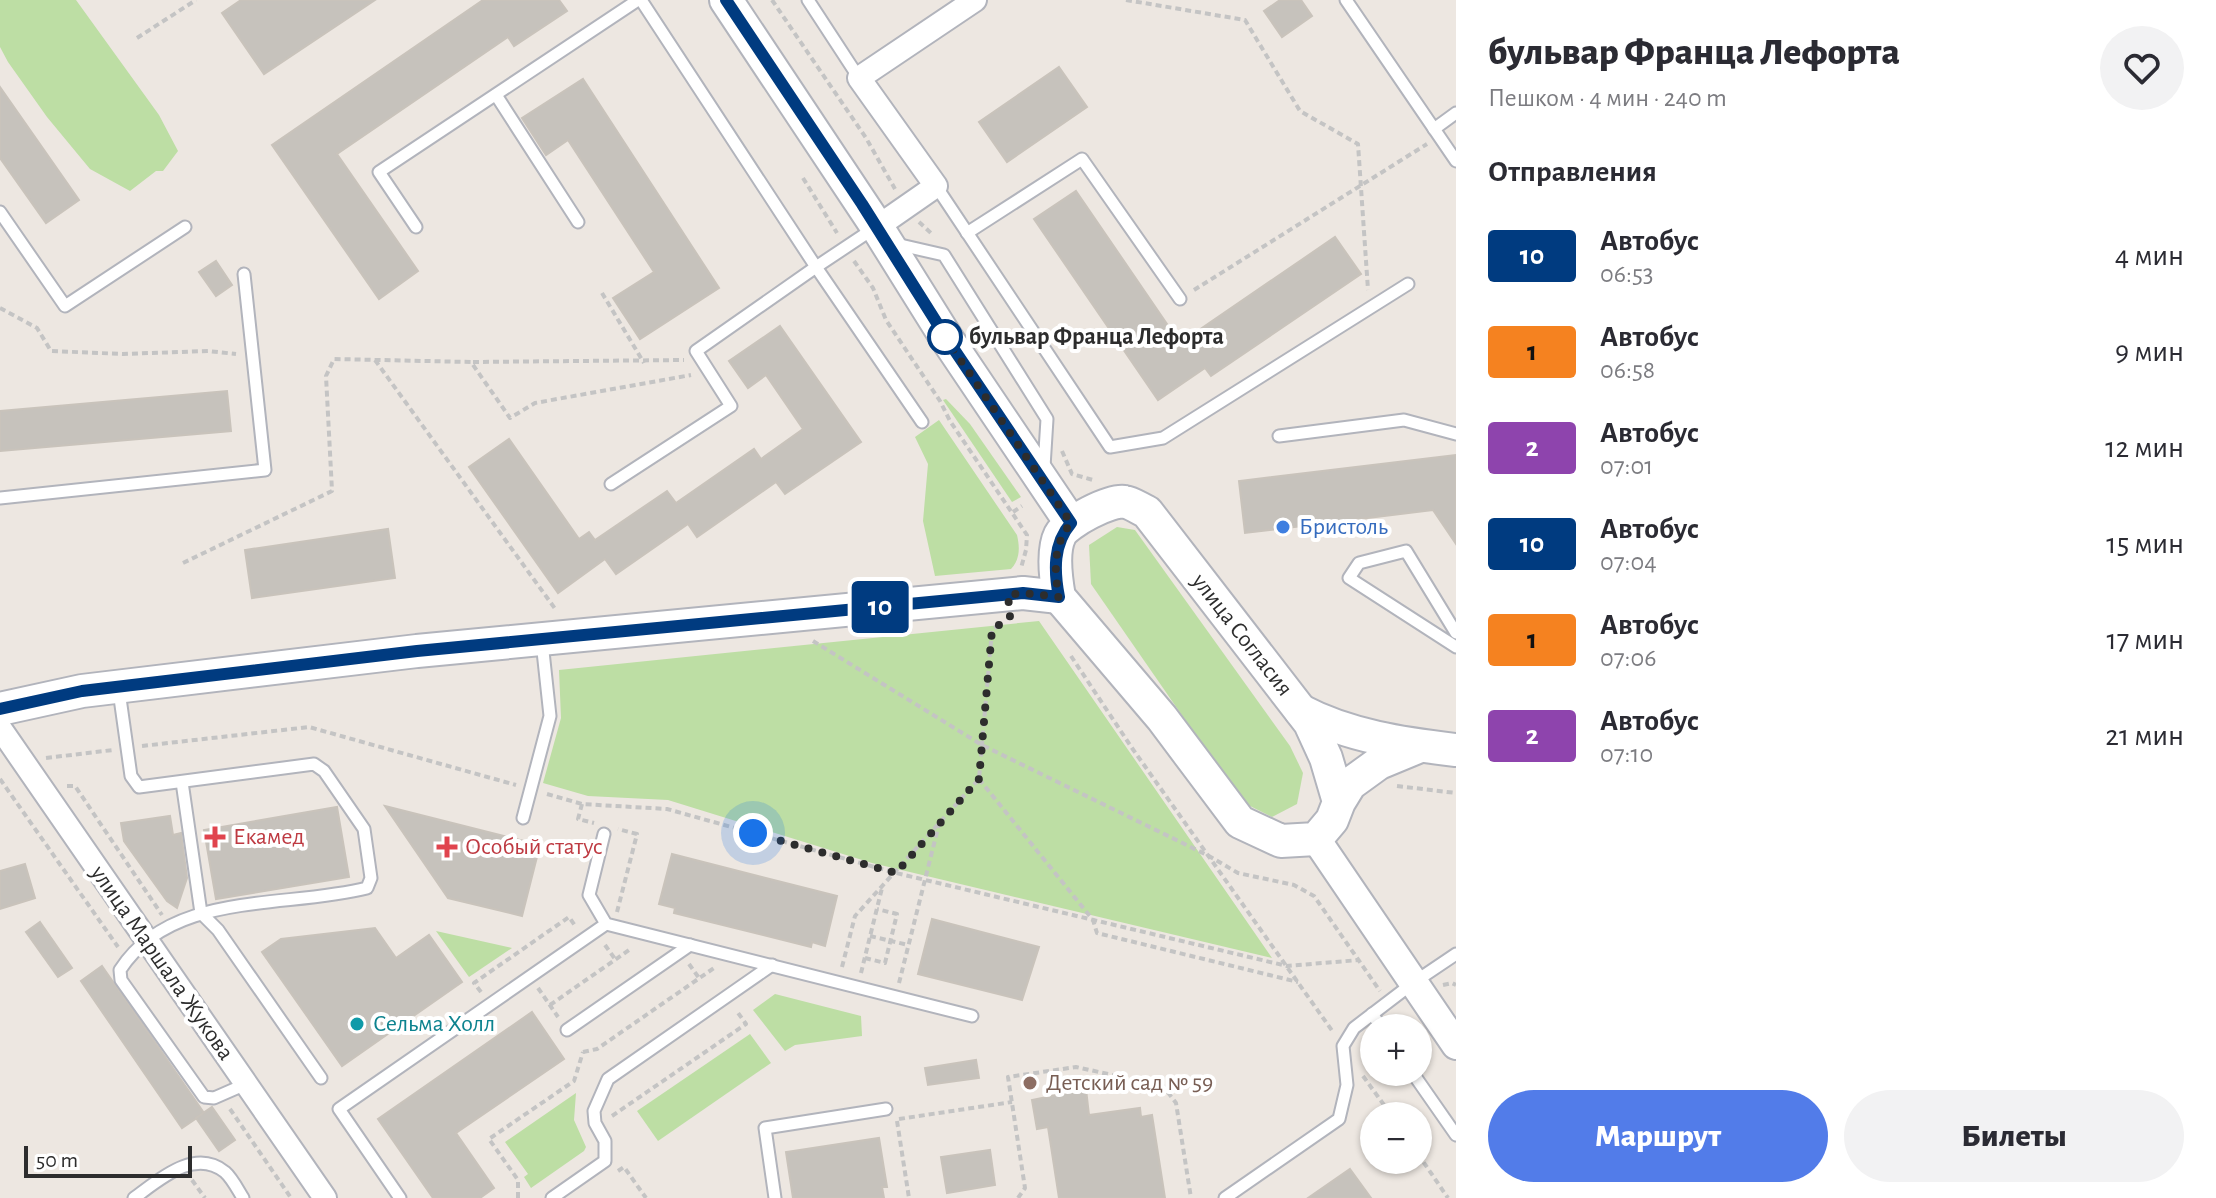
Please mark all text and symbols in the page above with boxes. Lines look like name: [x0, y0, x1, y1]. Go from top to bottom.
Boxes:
button: heart: [2100, 26, 2184, 110]
text: бульвар Франца Лефорта: [1488, 34, 1900, 72]
text: Пешком · 4 мин · 240 m: [1488, 85, 1727, 111]
text: Отправления: [1488, 157, 1657, 187]
text: Автобус: [1600, 226, 1699, 256]
text: 4 мин: [2115, 241, 2184, 271]
text: 10: [1520, 242, 1544, 270]
text: 06:53: [1600, 261, 1653, 287]
marker: бульвар Франца Лефорта: [928, 320, 962, 354]
text: Автобус: [1600, 322, 1699, 352]
place label: бульвар Франца Лефорта: [969, 325, 1224, 349]
text: 9 мин: [2115, 337, 2184, 367]
text: 1: [1527, 338, 1537, 366]
text: 06:58: [1600, 357, 1655, 383]
text: Автобус: [1600, 418, 1699, 448]
text: 12 мин: [2105, 433, 2184, 463]
text: 2: [1525, 434, 1539, 462]
text: 07:01: [1600, 453, 1653, 479]
text: Автобус: [1600, 514, 1699, 544]
place label: Бристоль: [1299, 515, 1388, 539]
marker: Бристоль: [1274, 518, 1292, 536]
text: 15 мин: [2106, 529, 2184, 559]
text: 10: [1520, 530, 1544, 558]
text: 07:04: [1600, 549, 1657, 575]
street label: улица Согласия: [1186, 569, 1297, 701]
line badge: 10: [844, 581, 916, 633]
text: 10: [868, 593, 892, 621]
text: Автобус: [1600, 610, 1699, 640]
text: 17 мин: [2106, 625, 2184, 655]
text: 1: [1527, 626, 1537, 654]
text: 07:06: [1600, 645, 1656, 671]
text: Автобус: [1600, 706, 1699, 736]
text: 21 мин: [2105, 721, 2184, 751]
text: 2: [1525, 722, 1539, 750]
text: 07:10: [1600, 741, 1653, 767]
your location: [733, 813, 773, 853]
place label: Екамед: [233, 825, 305, 849]
marker: Екамед: [204, 826, 226, 848]
place label: Особый статус: [465, 835, 603, 859]
marker: Особый статус: [436, 836, 458, 858]
street label: улица Маршала Жукова: [85, 861, 238, 1065]
place label: Сельма Холл: [373, 1012, 495, 1036]
map controls: [1360, 1014, 1432, 1174]
button: +: [1360, 1014, 1432, 1086]
marker: Сельма Холл: [348, 1015, 366, 1033]
place label: Детский сад № 59: [1046, 1071, 1213, 1095]
marker: Детский сад № 59: [1021, 1074, 1039, 1092]
button: Маршрут: [1488, 1090, 1828, 1182]
button: Билеты: [1844, 1090, 2184, 1182]
button: −: [1360, 1102, 1432, 1174]
scale bar: [24, 1142, 192, 1178]
text: 50 m: [36, 1149, 78, 1171]

